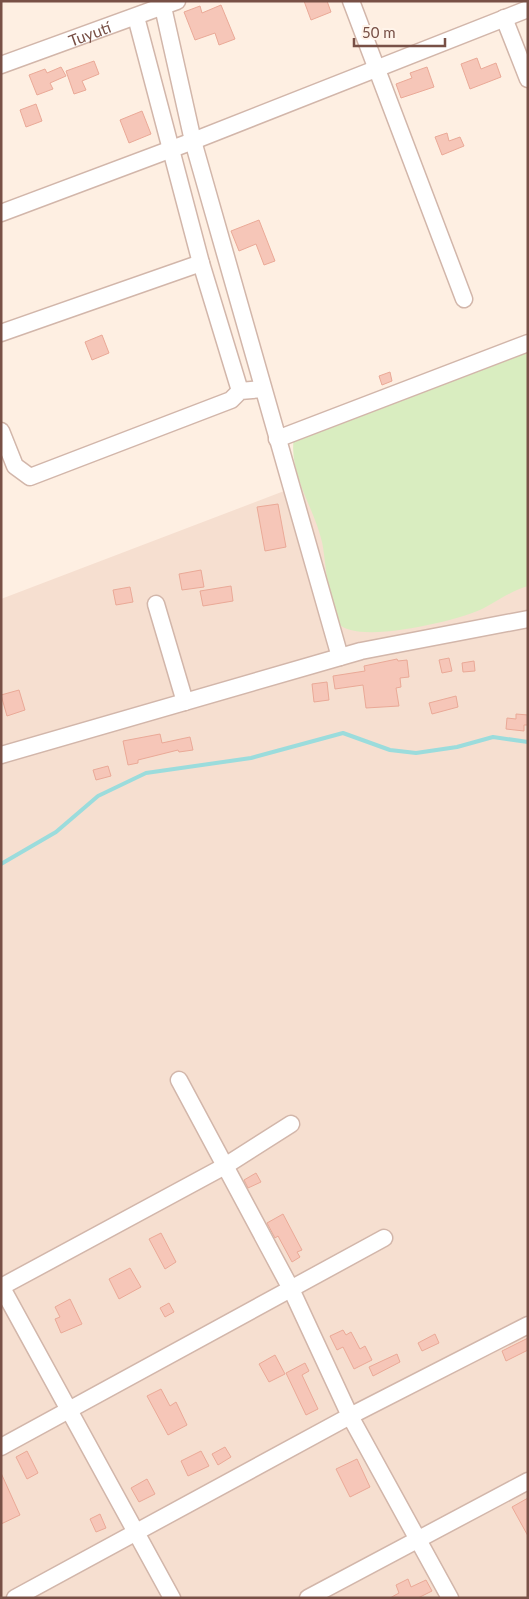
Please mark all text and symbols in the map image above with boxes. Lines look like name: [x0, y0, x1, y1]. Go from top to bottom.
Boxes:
scale bar: [354, 15, 445, 47]
street label: Tuyutí: [66, 16, 114, 49]
text: 50 m: [362, 23, 396, 41]

